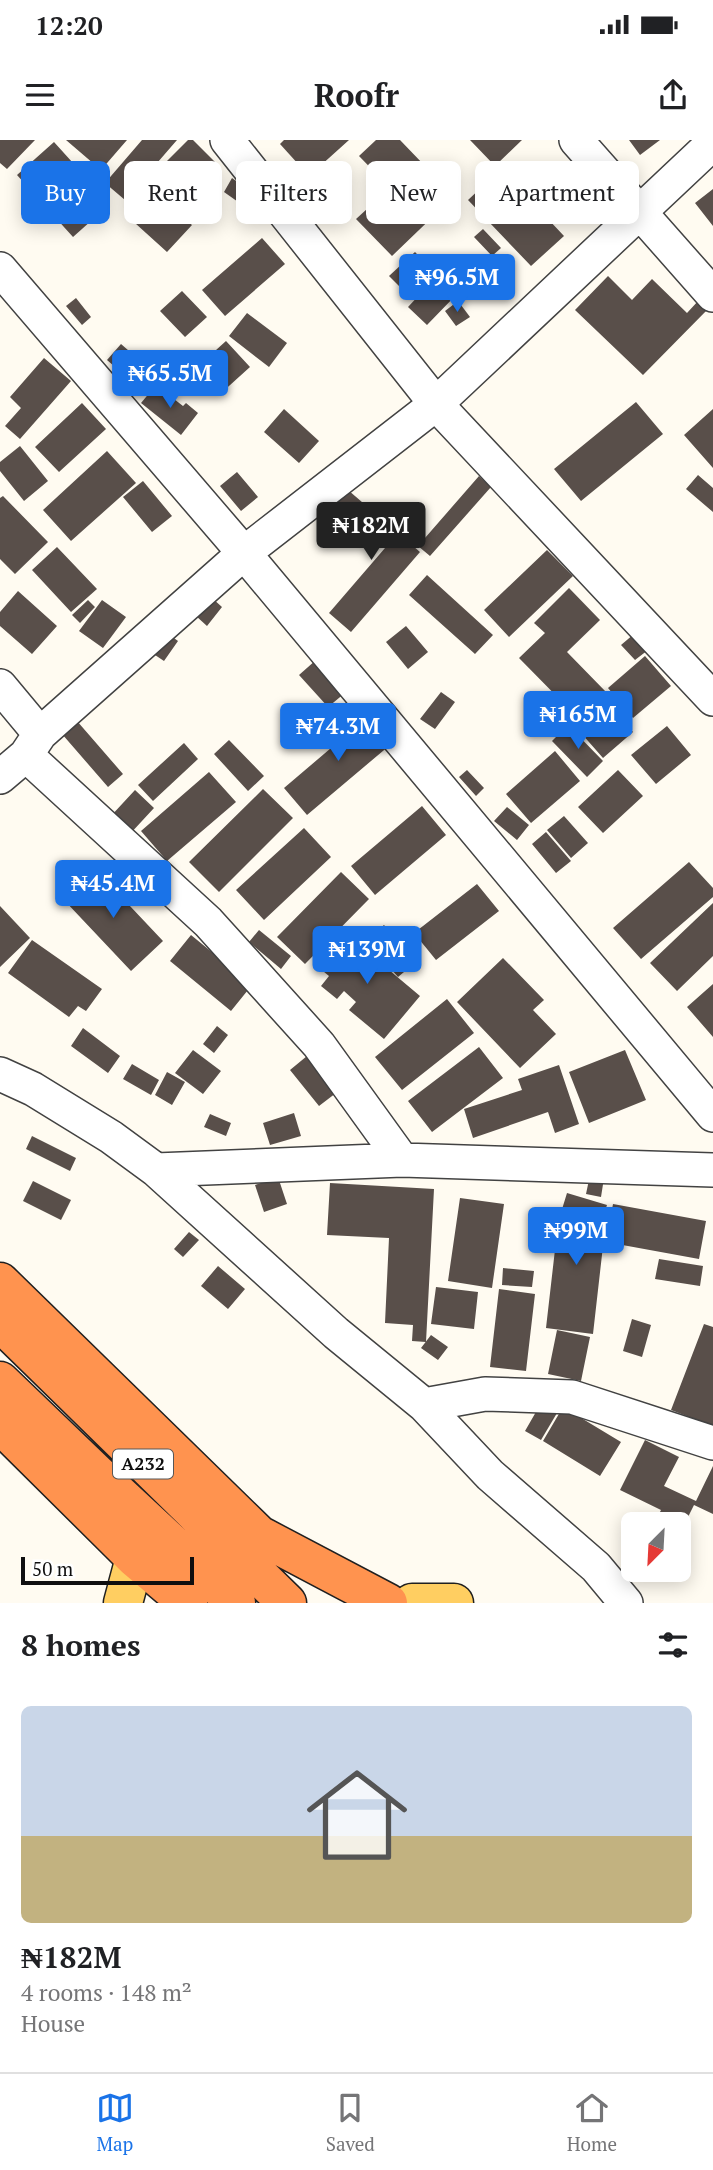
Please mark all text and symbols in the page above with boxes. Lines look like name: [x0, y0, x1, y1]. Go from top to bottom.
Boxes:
text: 12:20: [35, 8, 103, 42]
text: Roofr: [314, 74, 399, 116]
icon: menu: [21, 76, 59, 114]
icon: share: [654, 76, 692, 114]
chip: Buy: [21, 161, 110, 224]
chip: Rent: [124, 161, 222, 224]
chip: Filters: [236, 161, 352, 224]
chip: New: [366, 161, 461, 224]
chip: Apartment: [475, 161, 639, 224]
pin: ₦96.5M: [400, 254, 514, 314]
text: ₦96.5M: [415, 261, 499, 292]
pin: ₦65.5M: [113, 350, 227, 410]
text: ₦65.5M: [128, 357, 212, 388]
pin: ₦182M: [322, 502, 420, 562]
text: ₦182M: [333, 509, 410, 540]
pin: ₦165M: [529, 692, 627, 751]
text: ₦165M: [540, 698, 617, 729]
pin: ₦74.3M: [281, 704, 395, 763]
text: ₦74.3M: [296, 710, 380, 741]
pin: ₦45.4M: [56, 860, 170, 920]
text: ₦45.4M: [71, 867, 155, 898]
pin: ₦139M: [318, 926, 416, 986]
text: ₦139M: [329, 933, 406, 964]
pin: ₦99M: [535, 1208, 617, 1267]
text: ₦99M: [544, 1214, 608, 1245]
road number: A232: [113, 1450, 173, 1478]
north arrow: [621, 1512, 691, 1582]
map controls: [621, 1512, 691, 1582]
scale bar: [21, 1554, 194, 1586]
text: 50 m: [32, 1556, 73, 1581]
text: 8 homes: [21, 1625, 140, 1665]
icon: filters: [654, 1626, 692, 1664]
icon: home: [294, 1752, 420, 1878]
text: ₦182M: [21, 1937, 121, 1977]
text: 4 rooms · 148 m²: [21, 1977, 192, 2008]
text: House: [21, 2008, 85, 2039]
tab: Map: [96, 2089, 134, 2156]
tab: Saved: [326, 2089, 375, 2156]
tab: Home: [567, 2089, 617, 2156]

